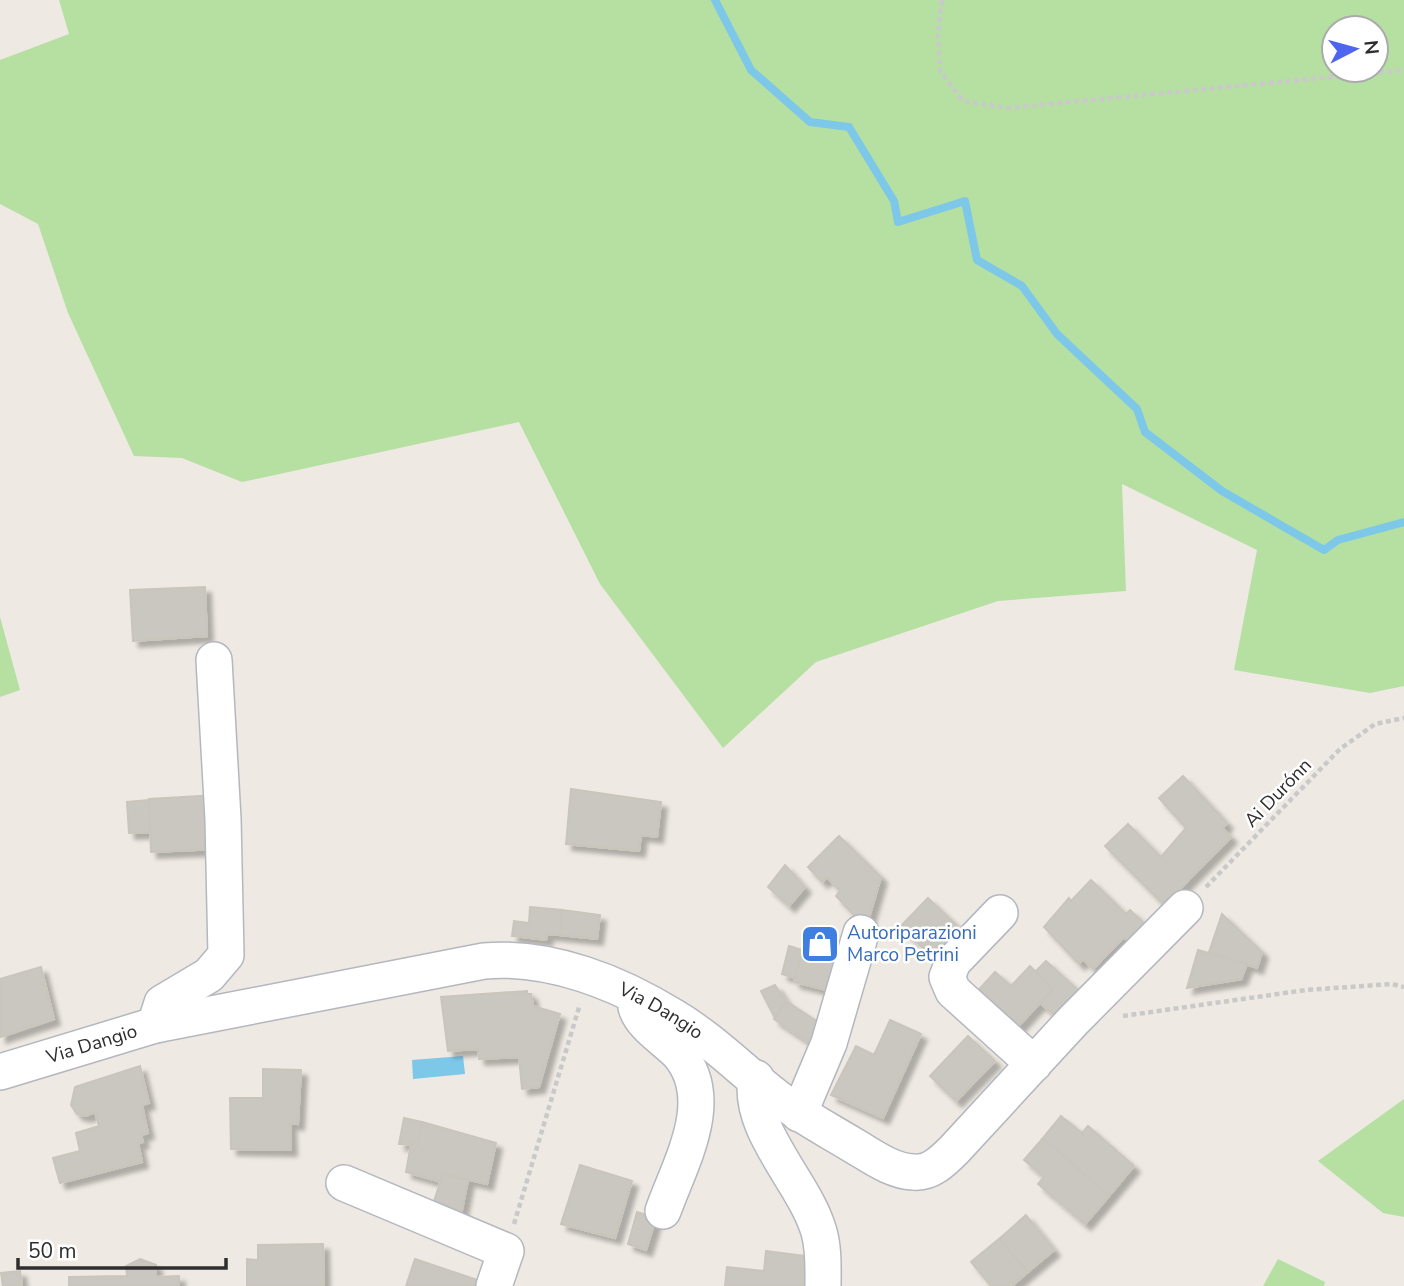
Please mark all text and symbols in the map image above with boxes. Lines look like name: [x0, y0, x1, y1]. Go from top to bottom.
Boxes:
north arrow: [1320, 14, 1390, 84]
text: N: [1357, 39, 1385, 56]
street label: Ai Durónn: [1239, 753, 1317, 833]
place label: Autoriparazioni Marco Petrini: [847, 920, 977, 968]
shop icon: Autoriparazioni Marco Petrini: [799, 923, 841, 965]
street label: Via Dangio: [614, 976, 708, 1046]
street label: Via Dangio: [42, 1018, 140, 1070]
scale bar: [18, 1226, 226, 1270]
text: 50 m: [28, 1237, 77, 1265]

